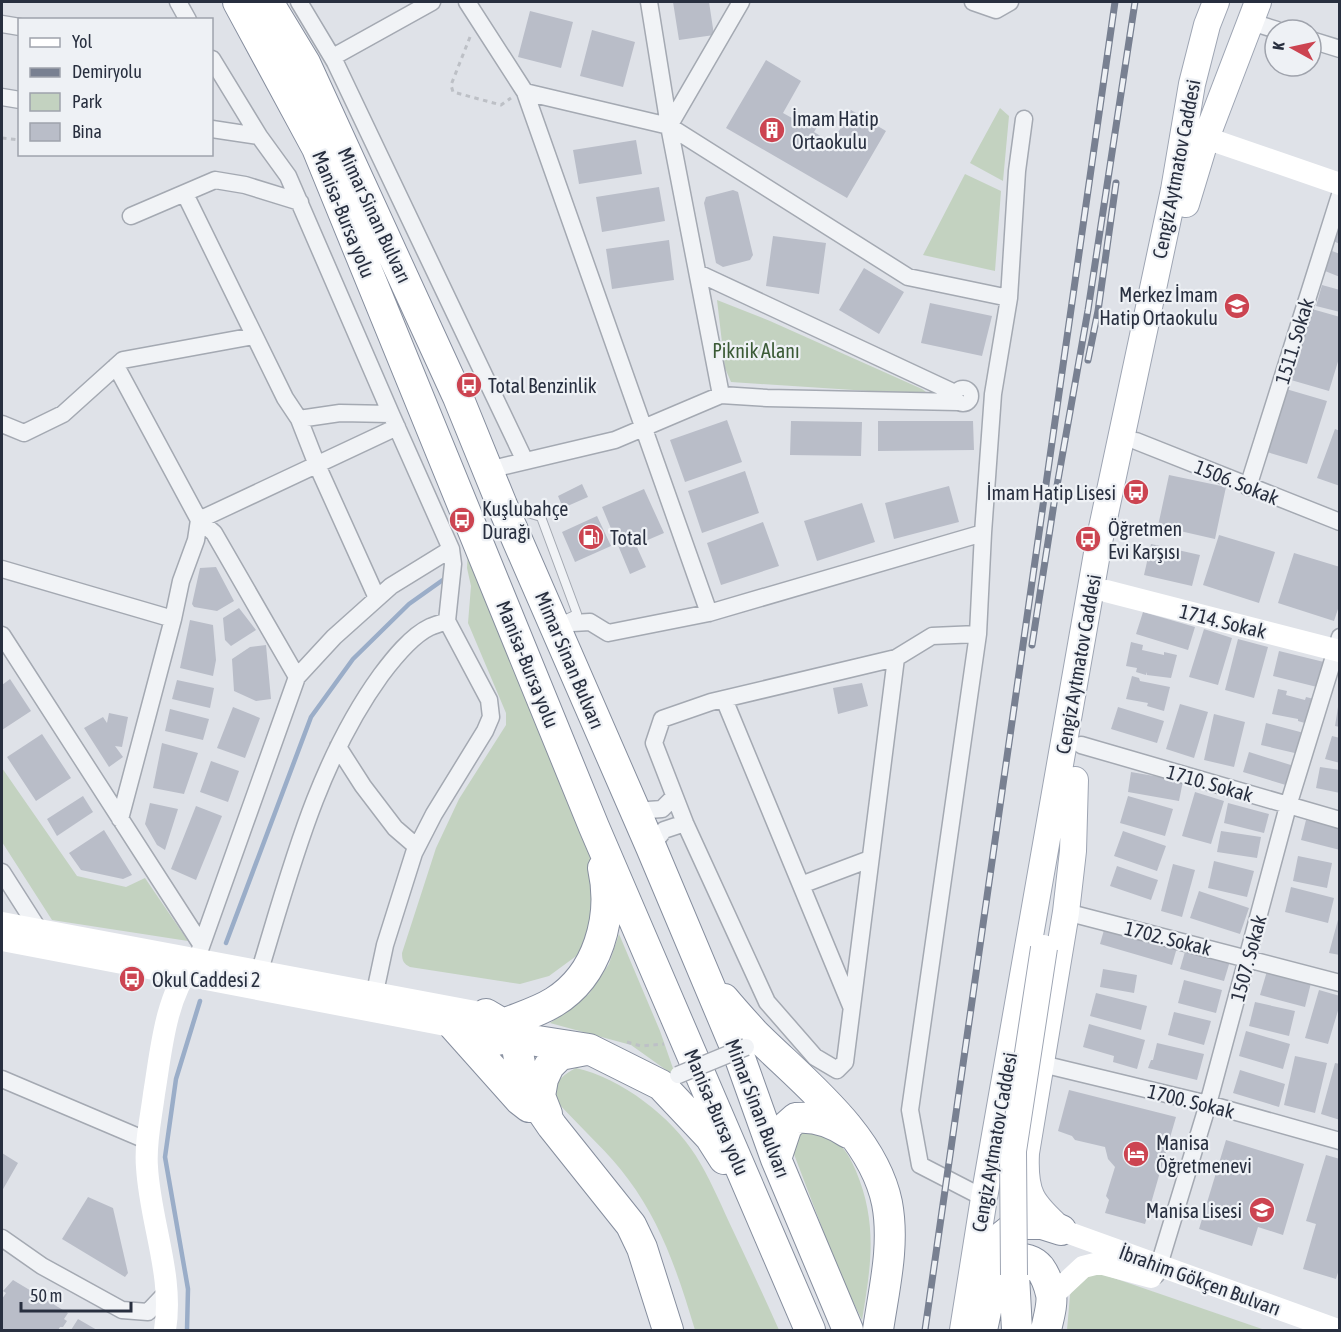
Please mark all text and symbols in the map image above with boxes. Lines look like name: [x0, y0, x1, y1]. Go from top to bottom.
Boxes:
legend: [18, 18, 213, 156]
north arrow: [1263, 18, 1323, 78]
text: Yol: [72, 31, 92, 52]
text: K: [1269, 41, 1288, 51]
text: Demiryolu: [72, 61, 142, 82]
street label: Cengiz Aytmatov Caddesi: [1147, 77, 1205, 261]
text: Park: [72, 91, 102, 112]
place label: İmam Hatip Ortaokulu: [792, 107, 879, 153]
building icon: İmam Hatip Ortaokulu: [757, 115, 787, 145]
text: Bina: [72, 121, 102, 142]
street label: Mimar Sinan Bulvarı: [334, 144, 416, 286]
street label: Manisa-Bursa yolu: [308, 147, 380, 281]
place label: Merkez İmam Hatip Ortaokulu: [1099, 283, 1218, 329]
school or university icon: Merkez İmam Hatip Ortaokulu: [1222, 291, 1252, 321]
street label: 1511. Sokak: [1270, 295, 1318, 387]
park label: Piknik Alanı: [712, 339, 800, 362]
bus stop icon: Total Benzinlik: [454, 370, 484, 400]
place label: Total Benzinlik: [488, 374, 597, 397]
street label: 1506. Sokak: [1192, 455, 1283, 509]
bus stop icon: İmam Hatip Lisesi: [1121, 477, 1151, 507]
place label: İmam Hatip Lisesi: [986, 481, 1116, 504]
place label: Kuşlubahçe Durağı: [482, 497, 568, 543]
bus stop icon: Kuşlubahçe Durağı: [447, 505, 477, 535]
place label: Öğretmen Evi Karşısı: [1108, 517, 1182, 563]
fuel station icon: Total: [576, 522, 606, 552]
bus stop icon: Öğretmen Evi Karşısı: [1073, 524, 1103, 554]
place label: Total: [610, 526, 648, 549]
street label: Cengiz Aytmatov Caddesi: [1051, 572, 1105, 756]
street label: Mimar Sinan Bulvarı: [531, 588, 609, 732]
street label: Manisa-Bursa yolu: [492, 597, 564, 731]
street label: 1714. Sokak: [1177, 599, 1269, 643]
street label: 1710. Sokak: [1164, 760, 1256, 806]
street label: 1507. Sokak: [1225, 912, 1271, 1004]
street label: 1702. Sokak: [1122, 916, 1214, 960]
bus stop icon: Okul Caddesi 2: [117, 964, 147, 994]
place label: Okul Caddesi 2: [152, 968, 260, 991]
street label: Mimar Sinan Bulvarı: [721, 1035, 795, 1181]
street label: Manisa-Bursa yolu: [680, 1045, 754, 1179]
street label: Cengiz Aytmatov Caddesi: [967, 1050, 1021, 1234]
street label: 1700. Sokak: [1145, 1079, 1237, 1123]
place label: Manisa Öğretmenevi: [1156, 1131, 1252, 1177]
hotel icon: Manisa Öğretmenevi: [1121, 1139, 1151, 1169]
school or university icon: Manisa Lisesi: [1247, 1195, 1277, 1225]
place label: Manisa Lisesi: [1146, 1199, 1242, 1222]
street label: İbrahim Gökçen Bulvarı: [1116, 1240, 1284, 1320]
scale bar: [21, 1275, 130, 1313]
text: 50 m: [30, 1285, 62, 1306]

